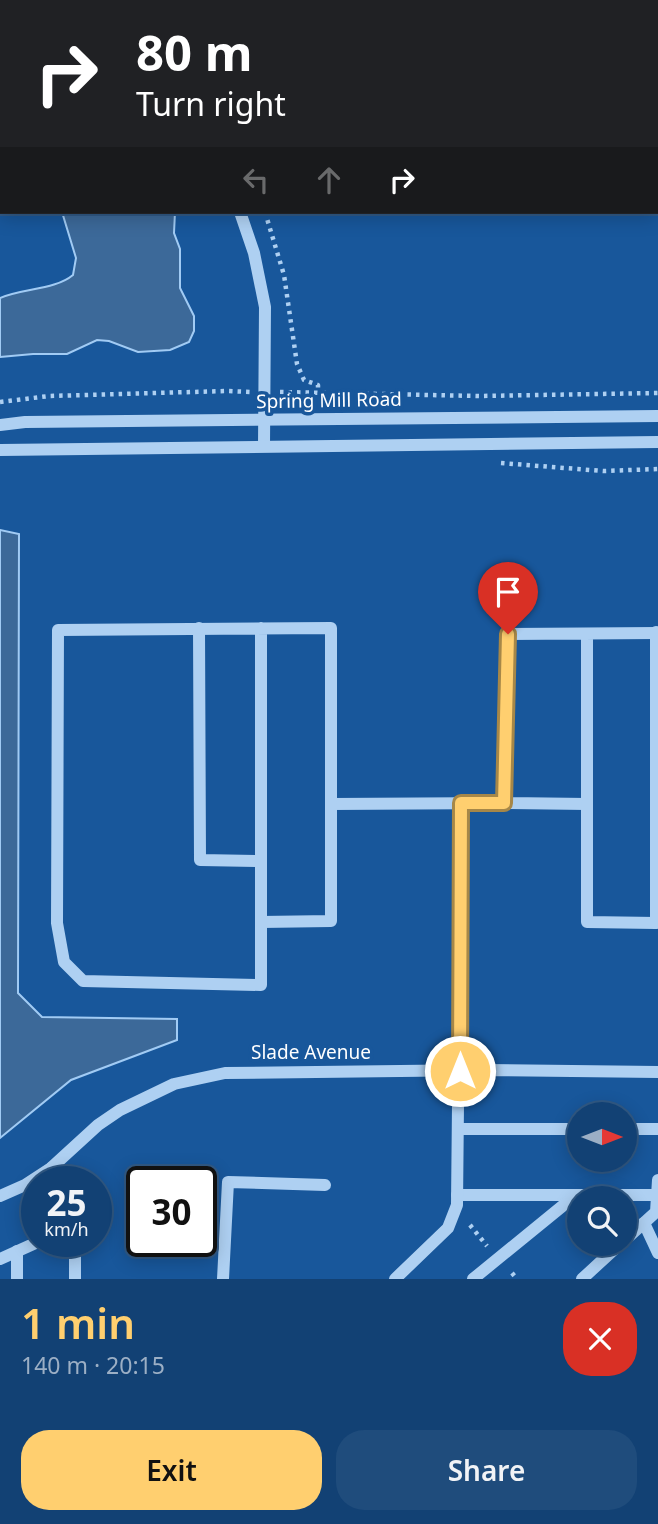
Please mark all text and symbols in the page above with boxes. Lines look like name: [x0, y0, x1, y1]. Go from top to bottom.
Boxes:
text: 80 m: [136, 19, 253, 85]
icon: right: [21, 28, 112, 119]
text: Turn right: [136, 82, 286, 125]
icon: left: [237, 161, 275, 199]
icon: ahead: [310, 161, 348, 199]
icon: right: [383, 161, 421, 199]
street label: Spring Mill Road: [256, 386, 402, 414]
pin: [478, 562, 538, 634]
icon: arrive: [489, 573, 527, 611]
position arrow: [423, 1034, 497, 1108]
street label: Slade Avenue: [251, 1039, 371, 1065]
north arrow: [567, 1102, 637, 1172]
map controls: [567, 1102, 637, 1256]
speed limit sign: 30: [126, 1166, 217, 1257]
text: 25: [46, 1179, 87, 1226]
button: search: [567, 1186, 637, 1256]
text: km/h: [44, 1217, 89, 1241]
text: 1 min: [21, 1294, 135, 1351]
button: close: [563, 1302, 637, 1376]
text: 140 m · 20:15: [21, 1349, 165, 1381]
button: Exit: [21, 1430, 322, 1510]
button: Share: [336, 1430, 637, 1510]

